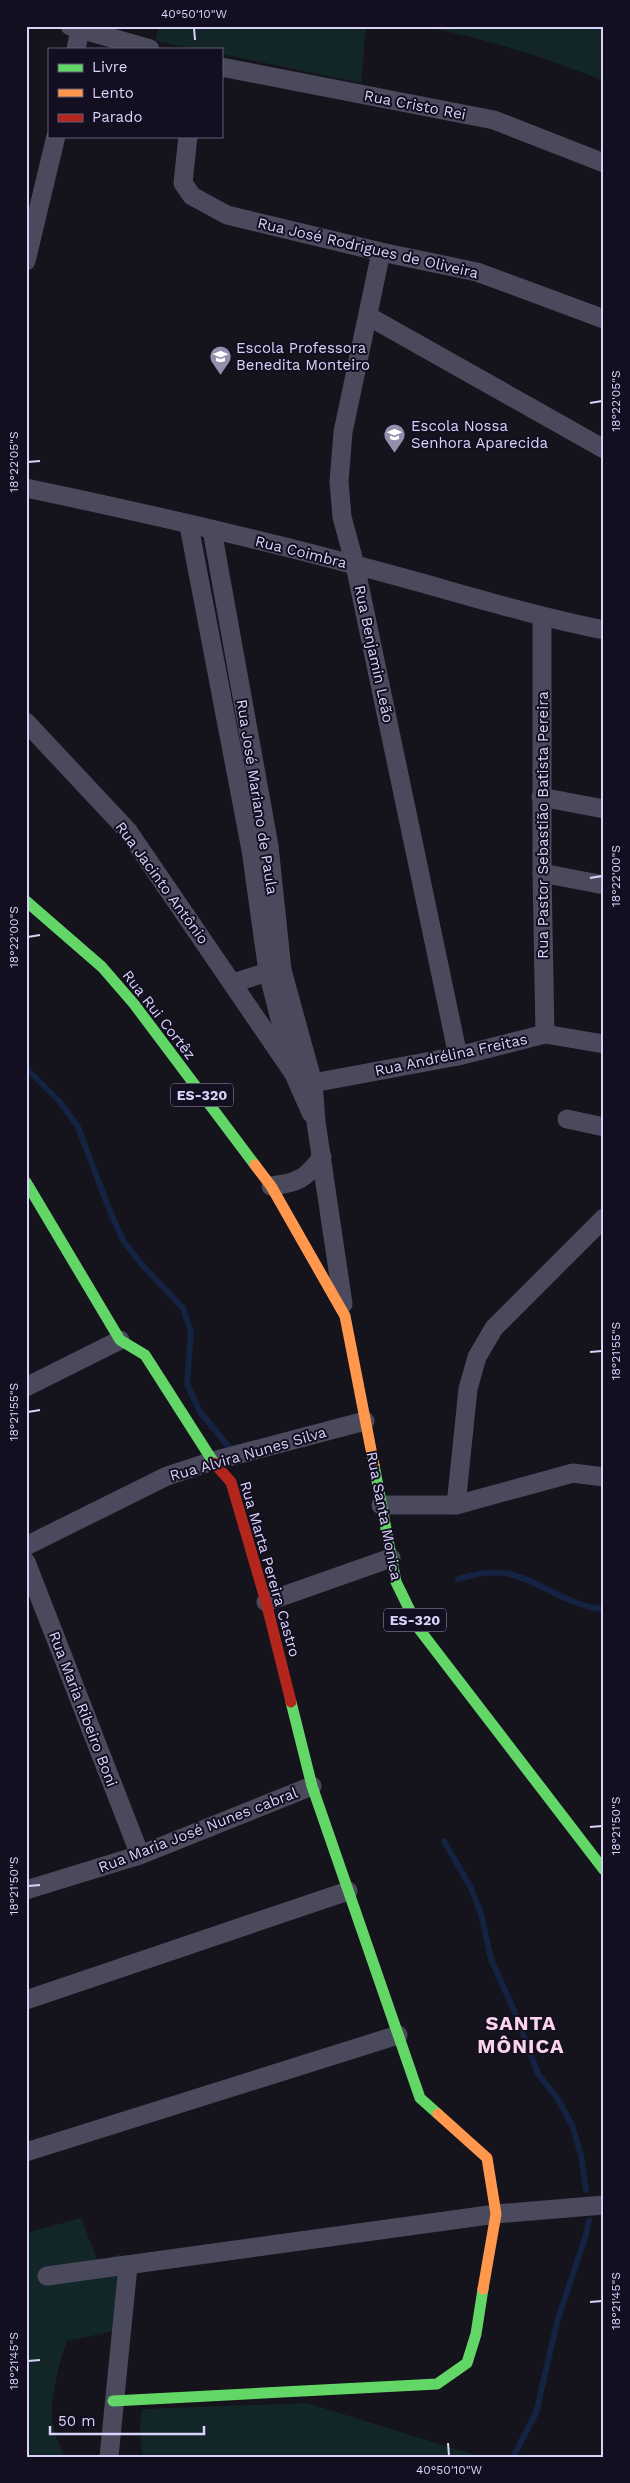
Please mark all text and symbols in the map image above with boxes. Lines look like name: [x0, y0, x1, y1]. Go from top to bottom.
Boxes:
text: 40°50'10"W: [161, 7, 228, 21]
legend: [48, 48, 222, 138]
text: Livre: [92, 58, 127, 76]
text: Lento: [92, 84, 134, 102]
street label: Rua Cristo Rei: [363, 86, 467, 124]
text: Parado: [92, 108, 142, 126]
street label: Rua José Rodrigues de Oliveira: [256, 214, 481, 282]
place label: Escola Professora Benedita Monteiro: [236, 339, 370, 374]
school or university icon: Escola Professora Benedita Monteiro: [208, 345, 232, 376]
text: 18°22'05"S: [609, 370, 623, 432]
place label: Escola Nossa Senhora Aparecida: [411, 417, 549, 452]
school or university icon: Escola Nossa Senhora Aparecida: [383, 423, 407, 454]
text: 18°22'05"S: [7, 431, 21, 493]
street label: Rua Coimbra: [253, 532, 349, 572]
street label: Rua Benjamin Leão: [351, 584, 397, 724]
street label: Rua Pastor Sebastião Batista Pereira: [534, 691, 552, 959]
street label: Rua José Mariano de Paula: [233, 698, 281, 896]
street label: Rua Jacinto Antônio: [112, 818, 212, 948]
text: 18°22'00"S: [609, 845, 623, 907]
text: 18°22'00"S: [7, 906, 21, 968]
street label: Rua Rui Cortêz: [119, 967, 199, 1063]
street label: Rua Andrélina Freitas: [373, 1030, 529, 1080]
road number: ES-320: [171, 1084, 233, 1106]
text: 18°21'55"S: [609, 1322, 623, 1380]
text: 18°21'55"S: [7, 1383, 21, 1441]
street label: Rua Alvira Nunes Silva: [168, 1423, 329, 1485]
street label: Rua Santa Monica: [363, 1450, 405, 1582]
street label: Rua Marta Pereira Castro: [236, 1479, 304, 1659]
road number: ES-320: [384, 1608, 446, 1632]
street label: Rua Maria Ribeiro Boni: [45, 1629, 121, 1789]
street label: Rua Maria José Nunes cabral: [96, 1783, 301, 1876]
text: 18°21'50"S: [609, 1796, 623, 1856]
text: 18°21'50"S: [7, 1856, 21, 1916]
district label: SANTA MÔNICA: [477, 2011, 565, 2058]
text: 18°21'45"S: [609, 2272, 623, 2330]
text: 18°21'45"S: [7, 2332, 21, 2390]
scale bar: [50, 2403, 204, 2435]
text: 50 m: [58, 2412, 95, 2430]
text: 40°50'10"W: [416, 2463, 483, 2477]

